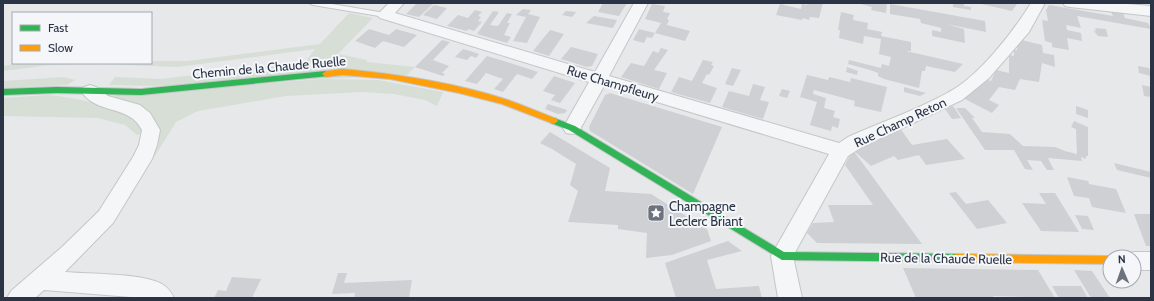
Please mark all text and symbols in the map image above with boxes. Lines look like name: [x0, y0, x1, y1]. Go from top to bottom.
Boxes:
legend: [12, 12, 152, 64]
text: Fast: [48, 20, 68, 35]
text: Slow: [48, 40, 73, 55]
street label: Chemin de la Chaude Ruelle: [192, 52, 347, 82]
street label: Rue Champfleury: [565, 61, 661, 105]
street label: Rue Champ Reton: [851, 94, 949, 150]
place label: Champagne Leclerc Briant: [669, 198, 743, 229]
place icon: Champagne Leclerc Briant: [646, 203, 666, 223]
street label: Rue de la Chaude Ruelle: [880, 249, 1012, 267]
north arrow: [1102, 249, 1142, 289]
text: N: [1118, 252, 1126, 266]

